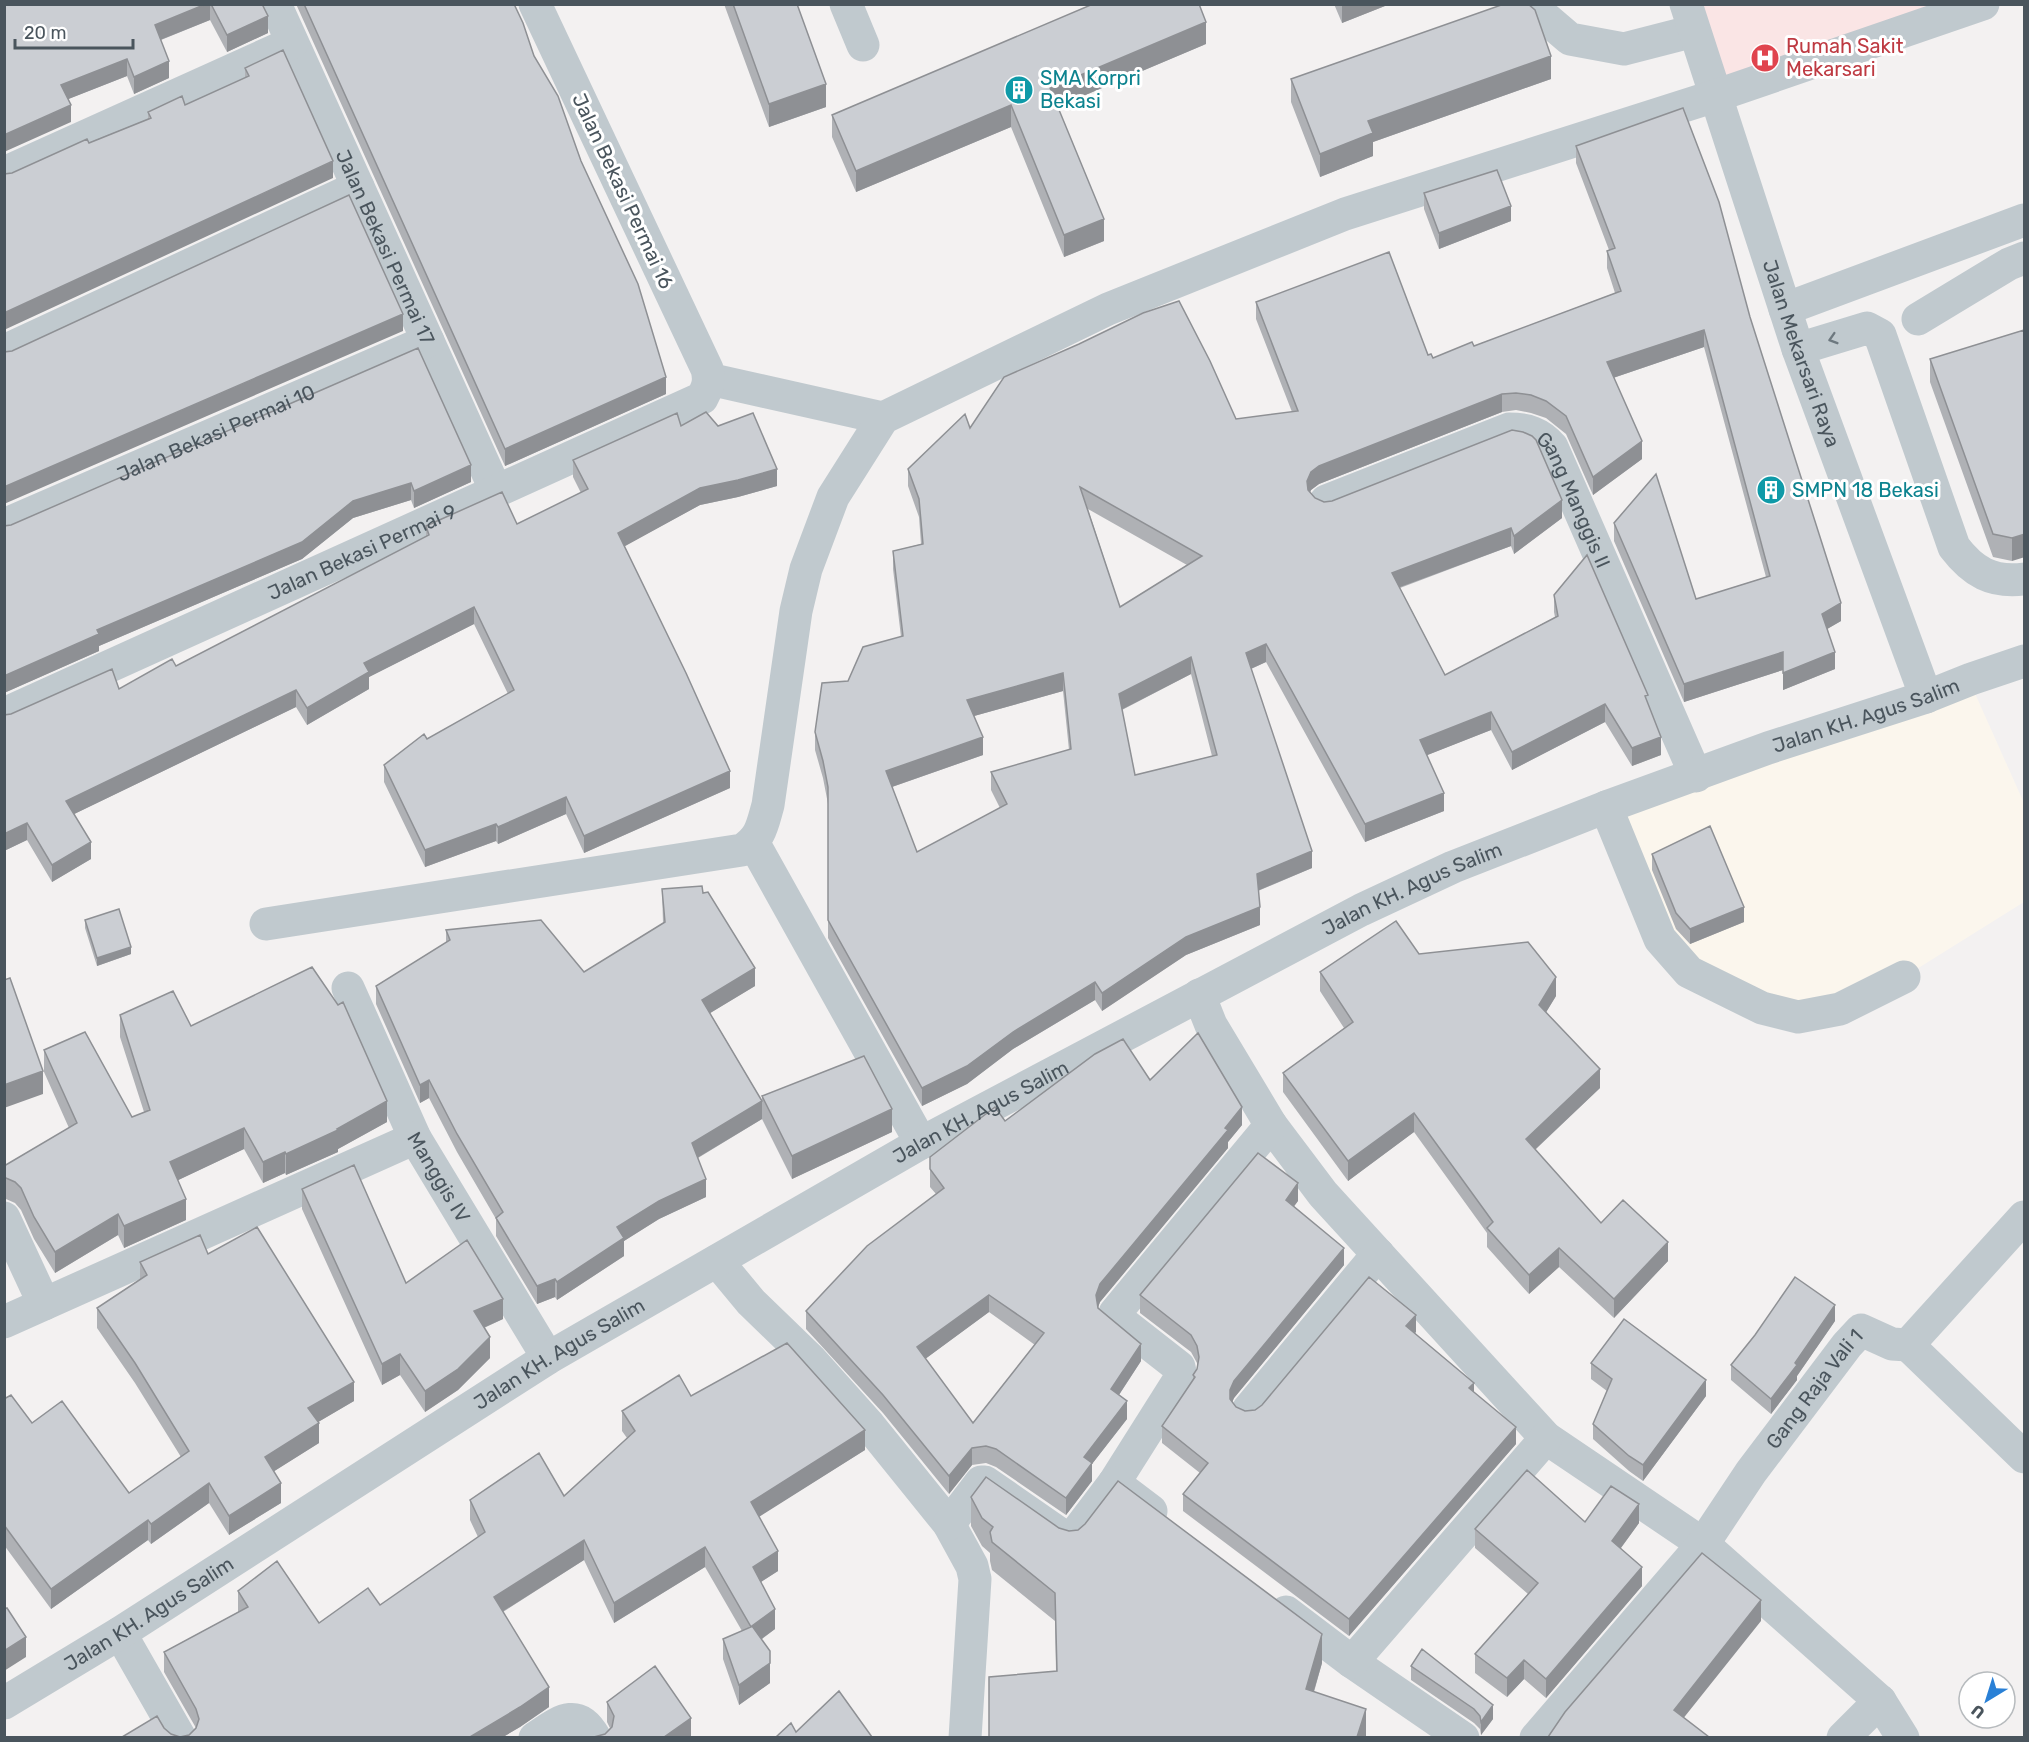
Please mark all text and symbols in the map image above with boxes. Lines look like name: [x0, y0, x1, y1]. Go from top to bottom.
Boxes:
scale bar: [15, 12, 134, 50]
text: 20 m: [24, 22, 66, 44]
place label: Rumah Sakit Mekarsari: [1786, 34, 1904, 81]
hospital icon: Rumah Sakit Mekarsari: [1749, 42, 1781, 74]
place label: SMA Korpri Bekasi: [1040, 66, 1141, 113]
building icon: SMA Korpri Bekasi: [1003, 74, 1035, 106]
street label: Jalan Bekasi Permai 16: [567, 89, 679, 293]
street label: Jalan Bekasi Permai 17: [331, 146, 440, 348]
street label: Jalan Mekarsari Raya: [1758, 257, 1845, 450]
one-way arrow: [1828, 332, 1839, 344]
street label: Jalan Bekasi Permai 10: [113, 379, 319, 487]
street label: Gang Manggis II: [1532, 426, 1615, 572]
building icon: SMPN 18 Bekasi: [1755, 474, 1787, 506]
place label: SMPN 18 Bekasi: [1792, 478, 1939, 502]
street label: Jalan Bekasi Permai 9: [264, 499, 460, 605]
street label: Jalan KH. Agus Salim: [1769, 673, 1963, 758]
street label: Jalan KH. Agus Salim: [1318, 837, 1505, 940]
street label: Jalan KH. Agus Salim: [889, 1055, 1072, 1169]
street label: Manggis IV: [402, 1127, 475, 1227]
street label: Jalan KH. Agus Salim: [469, 1293, 649, 1415]
street label: Gang Raja Vali 1: [1761, 1324, 1868, 1454]
street label: Jalan KH. Agus Salim: [60, 1551, 238, 1676]
north arrow: [1957, 1670, 2017, 1730]
text: U: [1968, 1700, 1988, 1722]

